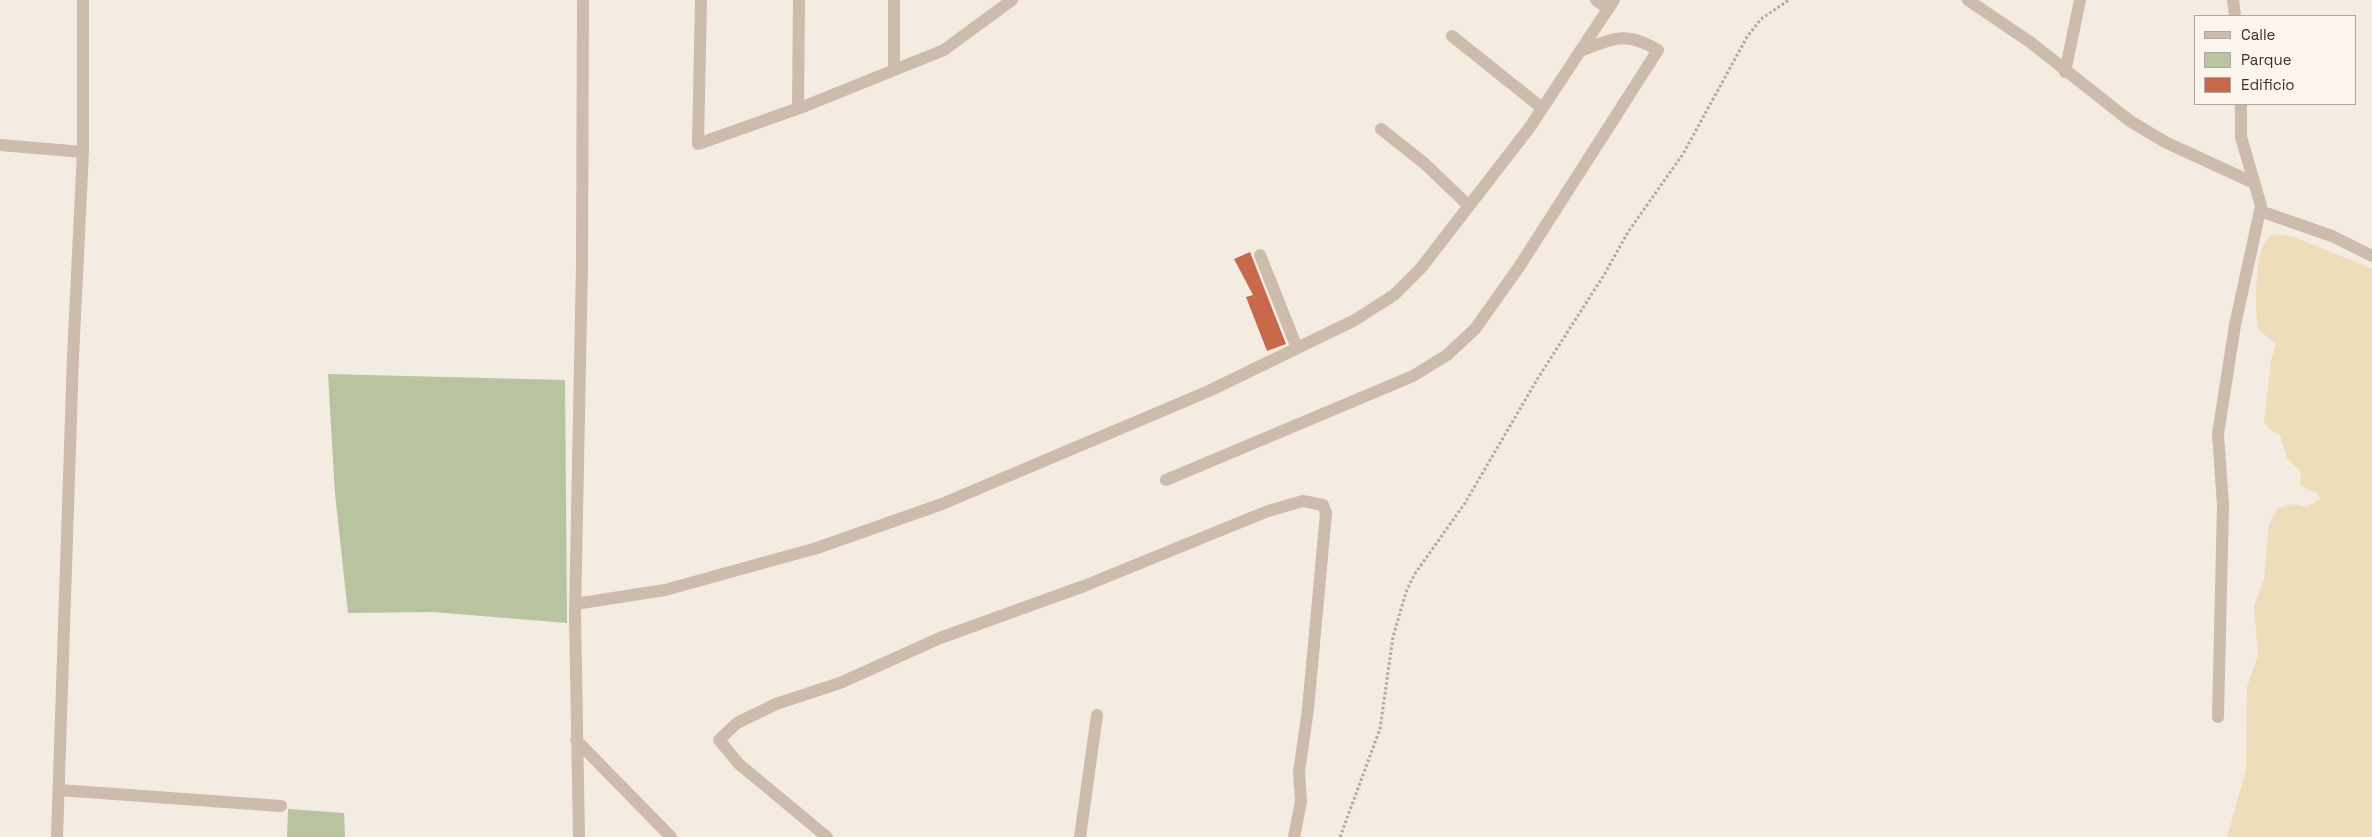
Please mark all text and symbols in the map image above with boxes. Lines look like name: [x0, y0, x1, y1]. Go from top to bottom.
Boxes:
legend: [2194, 15, 2357, 105]
text: Calle: [2241, 25, 2276, 44]
text: Parque: [2241, 50, 2292, 69]
text: Edificio: [2241, 75, 2295, 94]

